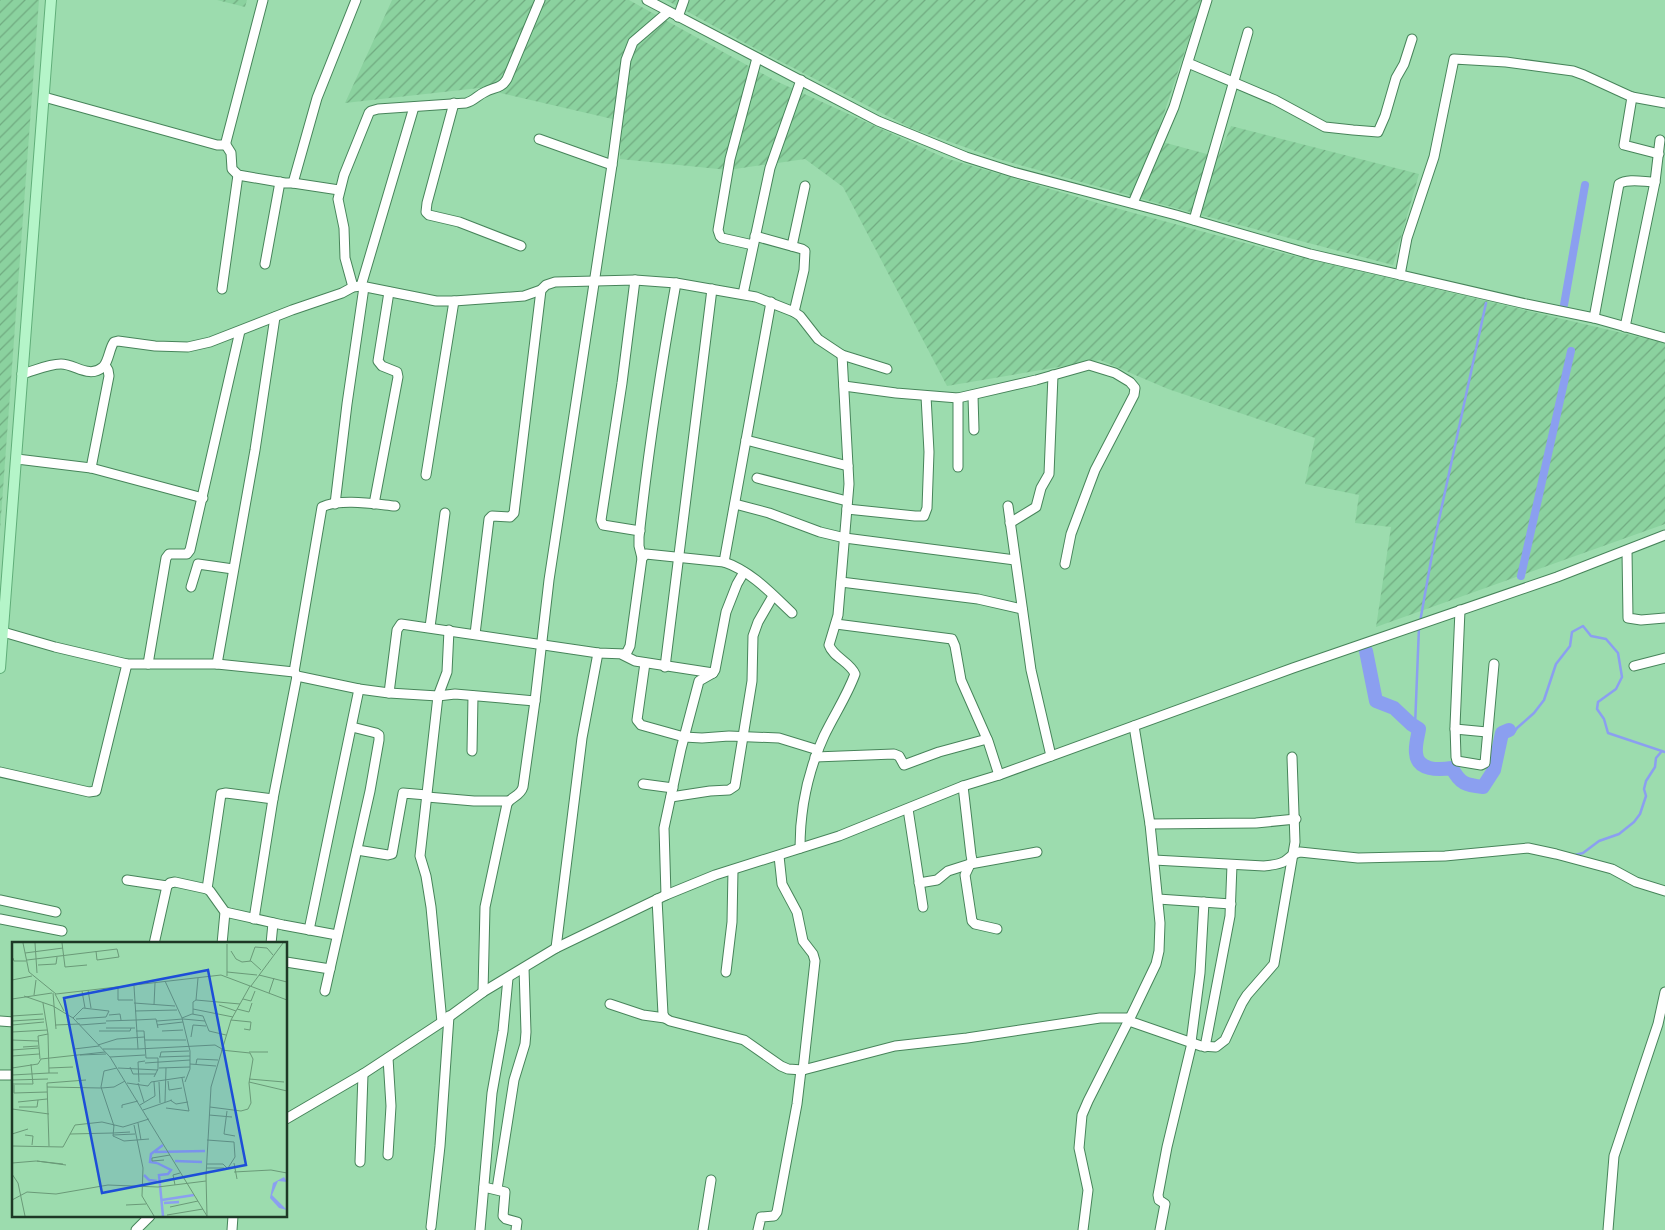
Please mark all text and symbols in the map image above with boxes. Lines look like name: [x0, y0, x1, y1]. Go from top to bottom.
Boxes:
inset map: [12, 942, 288, 1218]

